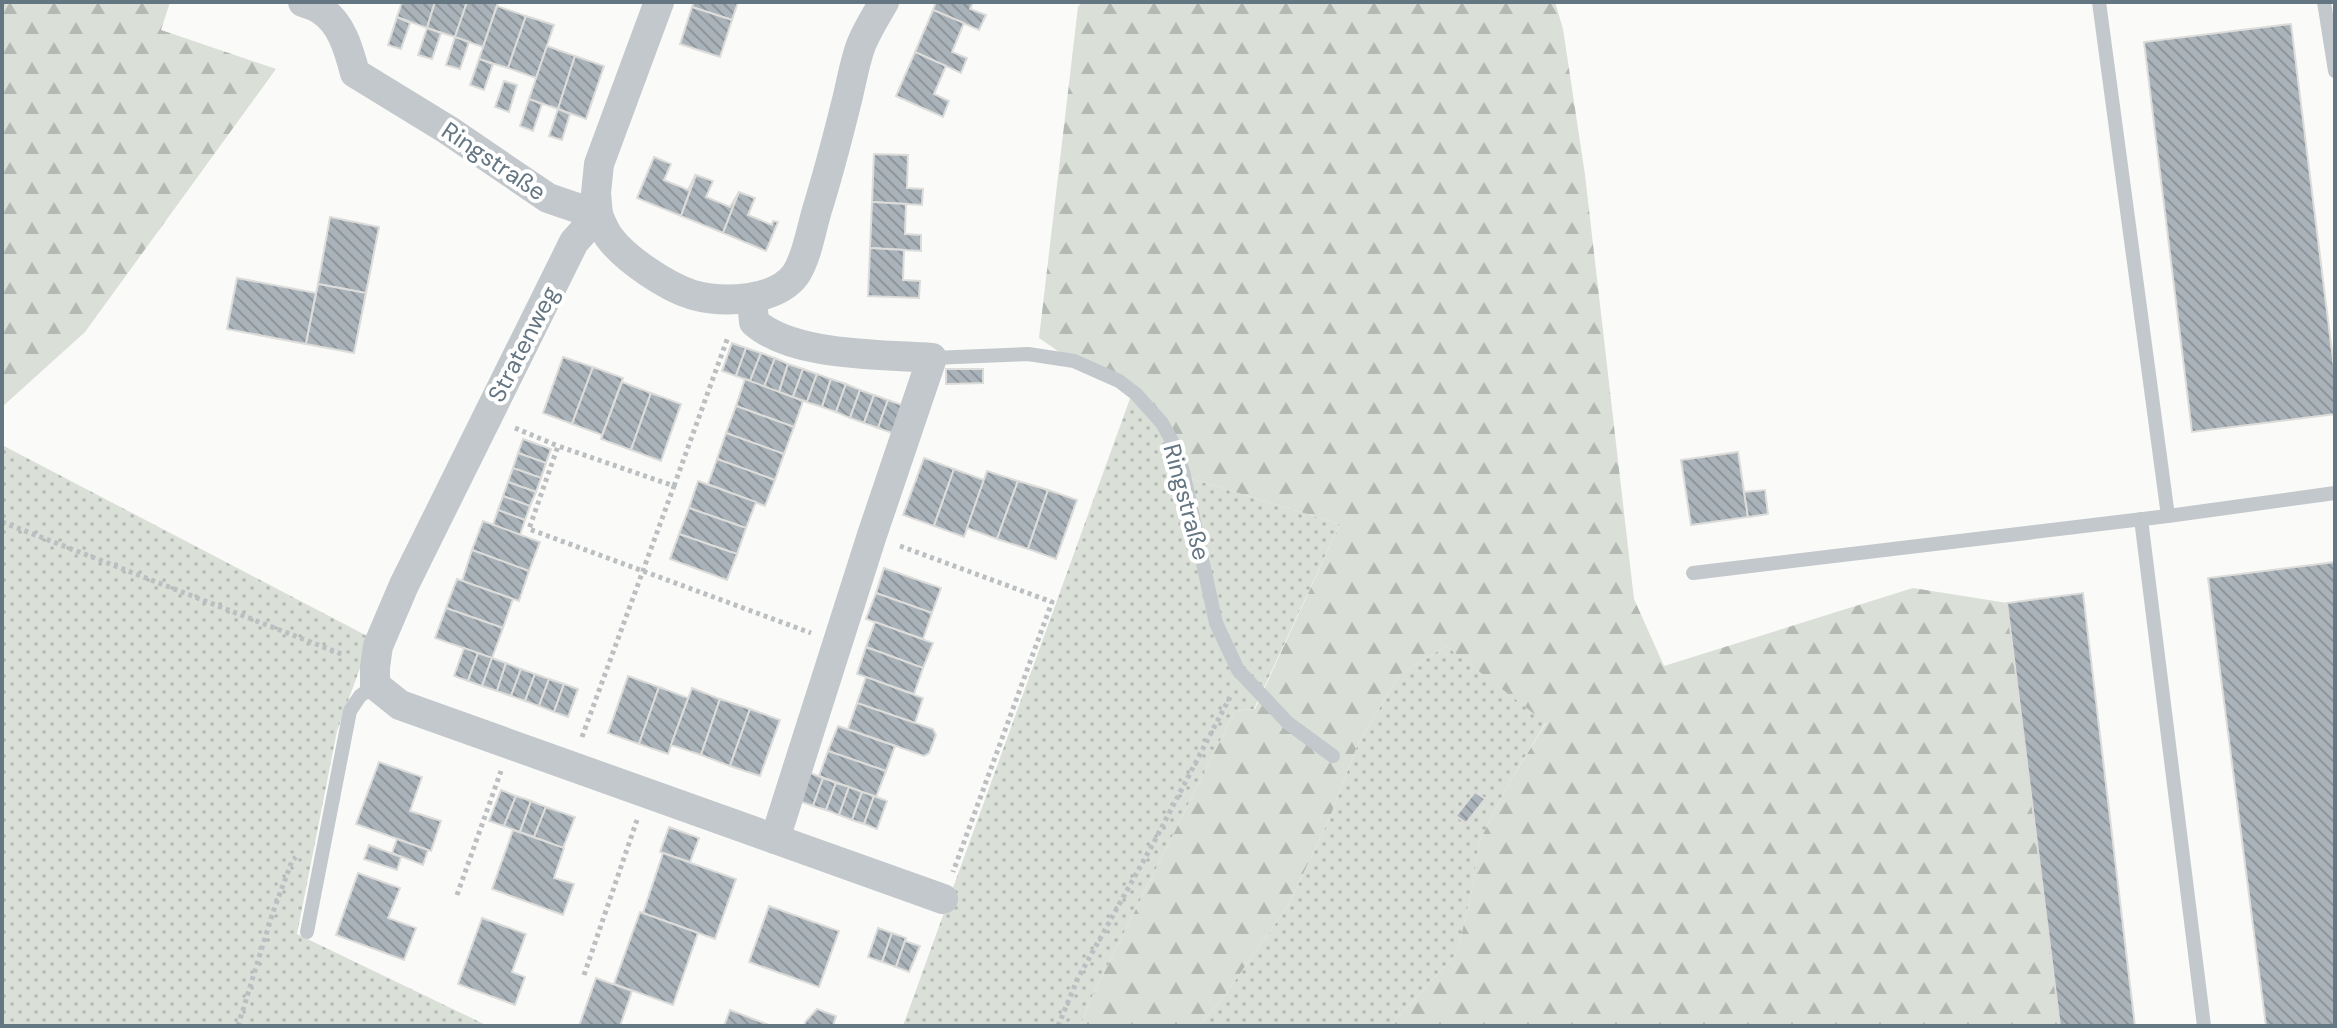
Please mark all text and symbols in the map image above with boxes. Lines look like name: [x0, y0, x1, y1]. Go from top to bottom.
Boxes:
street label: Ringstraße: [436, 115, 552, 207]
street label: Stratenweg: [481, 281, 565, 407]
street label: Ringstraße: [1157, 440, 1217, 564]

